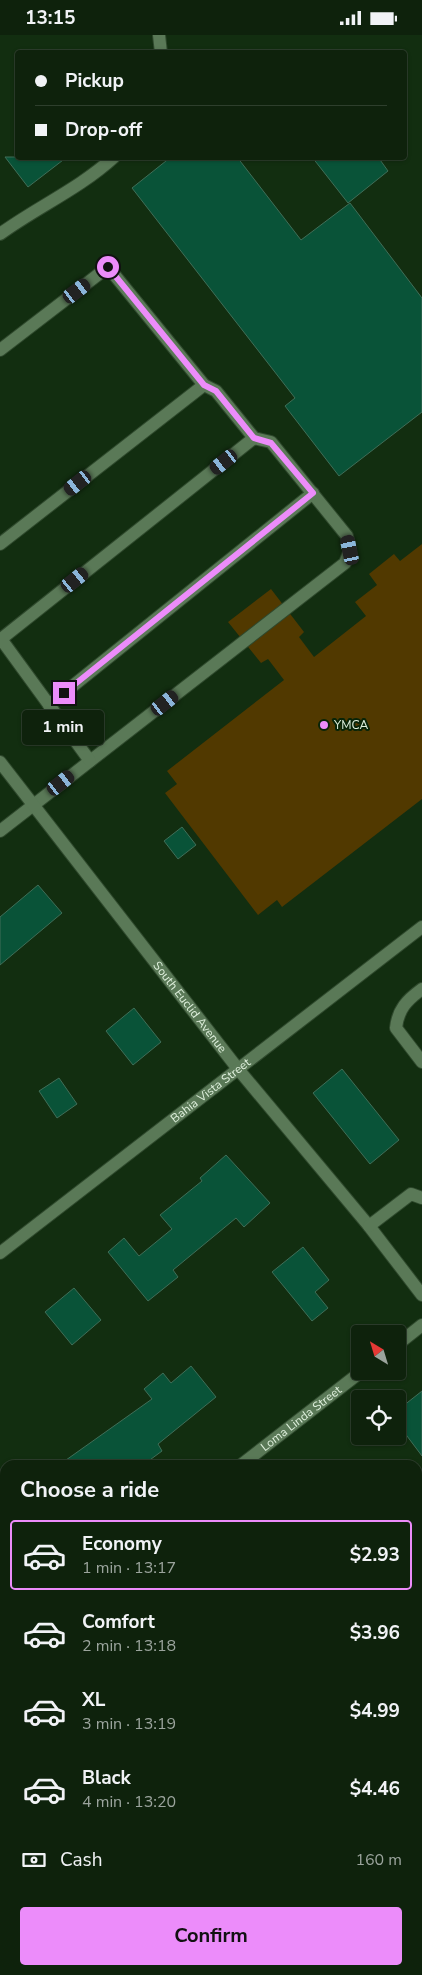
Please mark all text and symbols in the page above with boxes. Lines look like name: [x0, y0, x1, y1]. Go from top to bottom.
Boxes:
text: 13:15: [25, 5, 75, 31]
text: Pickup: [65, 68, 124, 94]
text: Drop-off: [65, 117, 142, 143]
route start: [97, 256, 119, 278]
car: [60, 276, 93, 306]
car: [207, 447, 240, 477]
car: [61, 468, 94, 498]
car: [339, 534, 360, 566]
car: [58, 565, 91, 595]
route end: [53, 682, 75, 704]
car: [148, 688, 181, 718]
callout: 1 min: [23, 711, 105, 745]
text: 1 min: [42, 716, 84, 738]
place label: YMCA: [333, 717, 368, 733]
marker: YMCA: [318, 719, 330, 731]
car: [44, 768, 77, 798]
street label: South Euclid Avenue: [149, 958, 230, 1056]
street label: Bahia Vista Street: [167, 1054, 254, 1126]
north arrow: [351, 1325, 406, 1380]
map controls: [351, 1325, 406, 1445]
street label: Loma Linda Street: [257, 1381, 345, 1455]
button: locate: [351, 1390, 406, 1445]
text: Choose a ride: [20, 1475, 159, 1505]
text: Economy: [82, 1531, 162, 1557]
icon: car: [22, 1533, 67, 1578]
text: $2.93: [350, 1542, 400, 1568]
text: 1 min · 13:17: [82, 1557, 176, 1579]
text: Comfort: [82, 1609, 155, 1635]
icon: car: [22, 1611, 67, 1656]
text: $3.96: [350, 1620, 400, 1646]
text: 2 min · 13:18: [82, 1635, 176, 1657]
text: XL: [82, 1687, 105, 1713]
icon: car: [22, 1689, 67, 1734]
text: $4.99: [350, 1698, 400, 1724]
text: 3 min · 13:19: [82, 1713, 176, 1735]
text: Black: [82, 1765, 131, 1791]
icon: car: [22, 1767, 67, 1812]
text: $4.46: [350, 1776, 400, 1802]
text: 4 min · 13:20: [82, 1791, 176, 1813]
icon: cash: [20, 1846, 48, 1874]
text: Cash: [60, 1847, 102, 1873]
text: 160 m: [355, 1849, 402, 1871]
button: Confirm: [20, 1907, 402, 1965]

